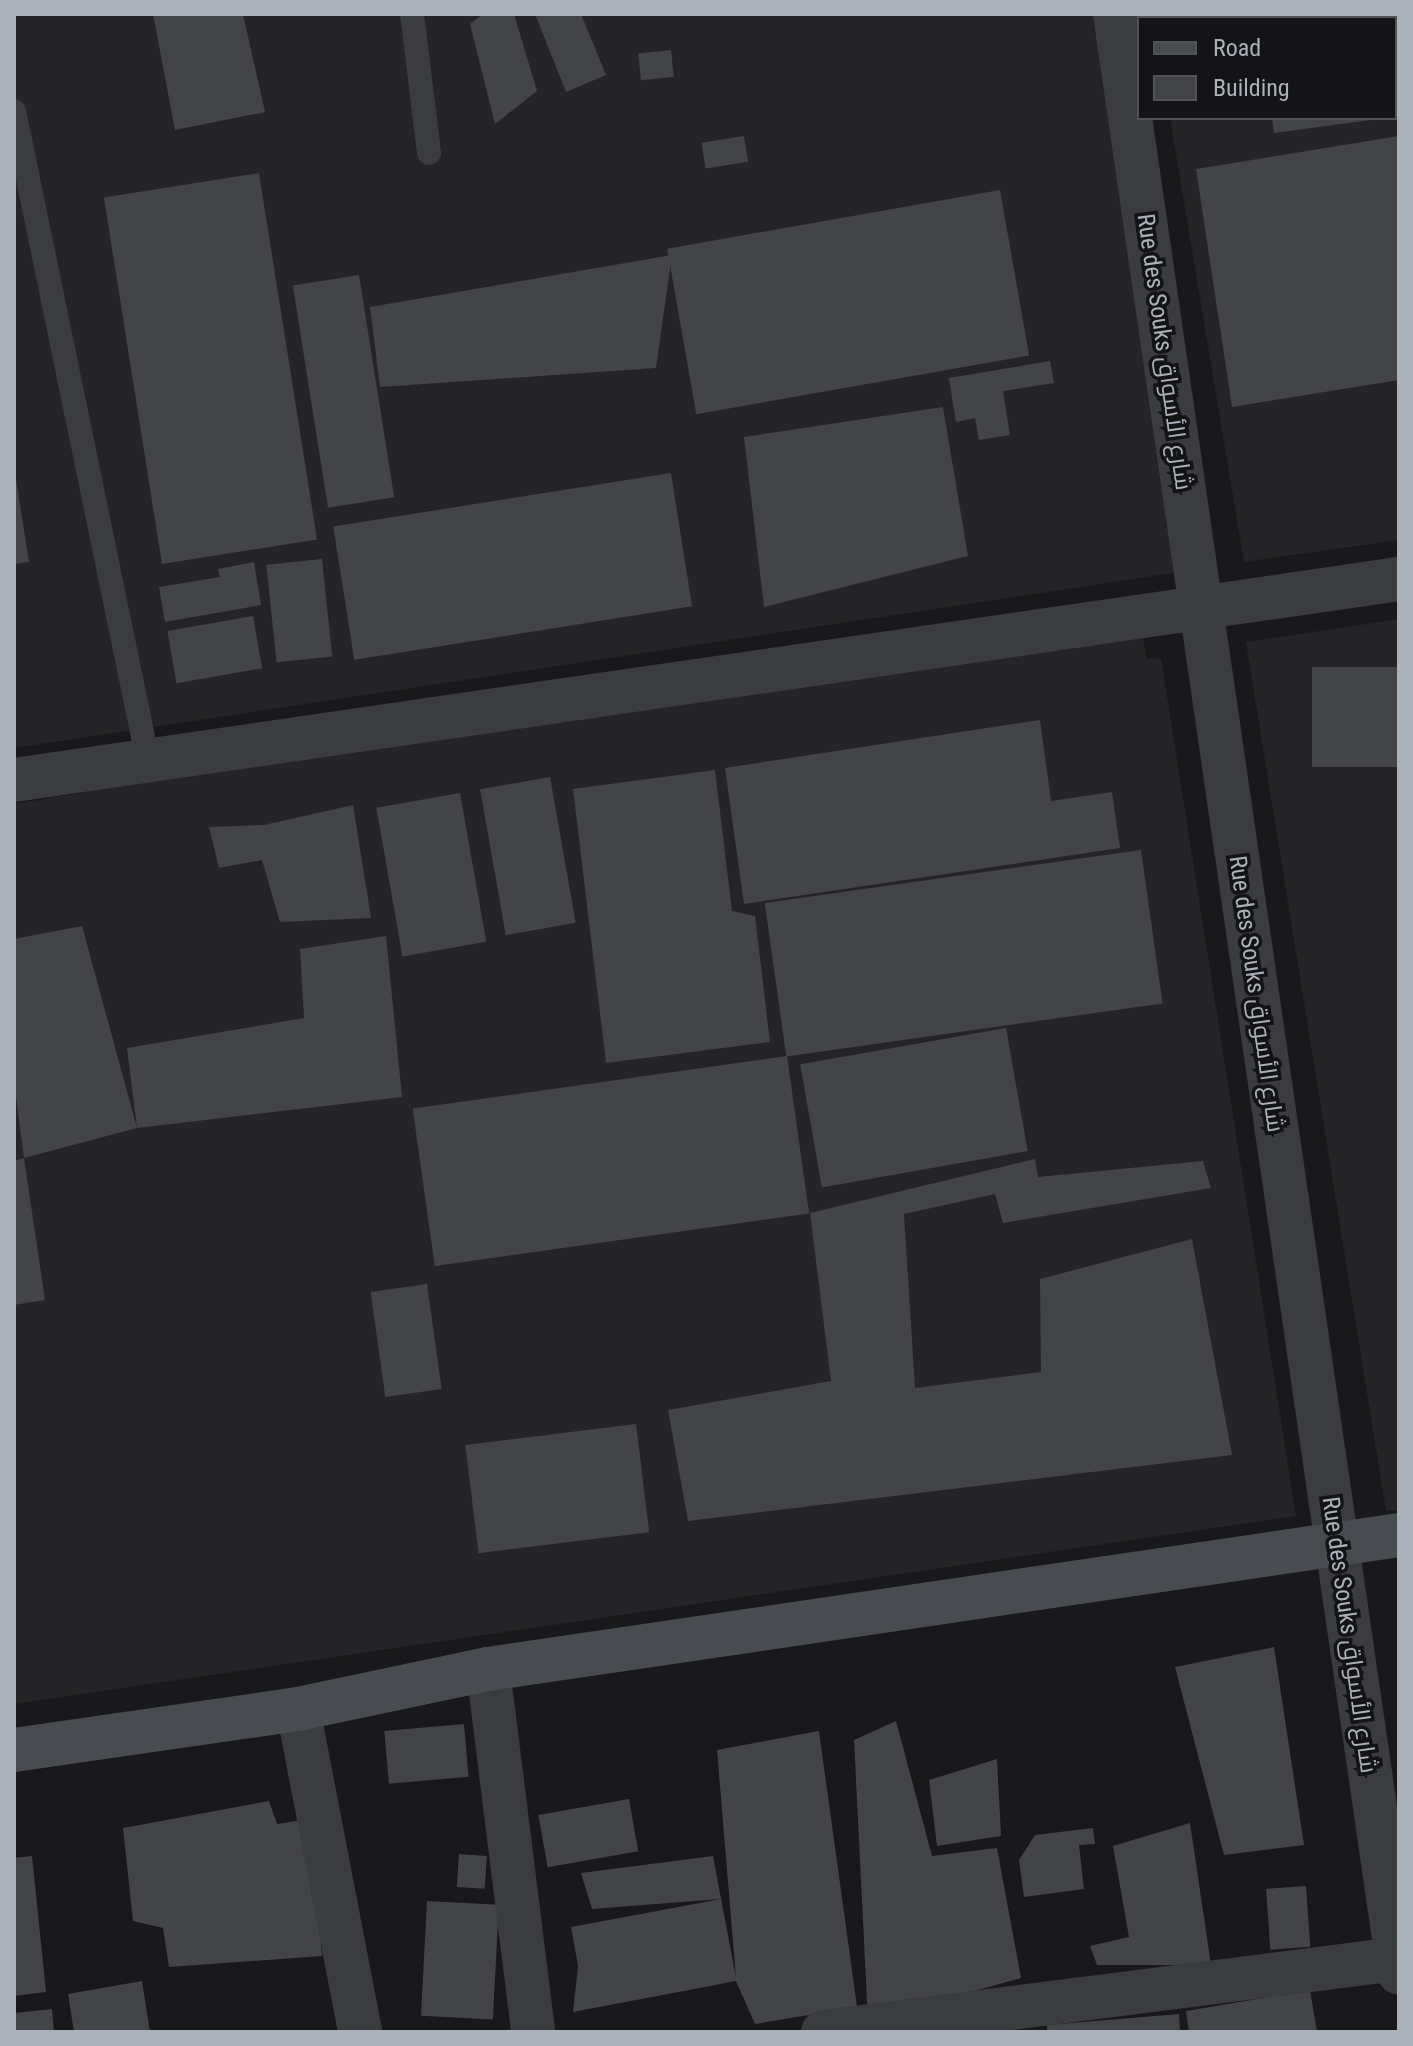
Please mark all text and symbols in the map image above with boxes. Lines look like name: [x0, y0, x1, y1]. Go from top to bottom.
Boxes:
legend: [1137, 16, 1397, 120]
text: Road: [1213, 34, 1261, 62]
text: Building: [1213, 74, 1290, 102]
street label: Rue des Souks شارع الأسواق: [1130, 212, 1198, 492]
street label: Rue des Souks شارع الأسواق: [1222, 854, 1290, 1134]
street label: Rue des Souks شارع الأسواق: [1315, 1495, 1383, 1775]

